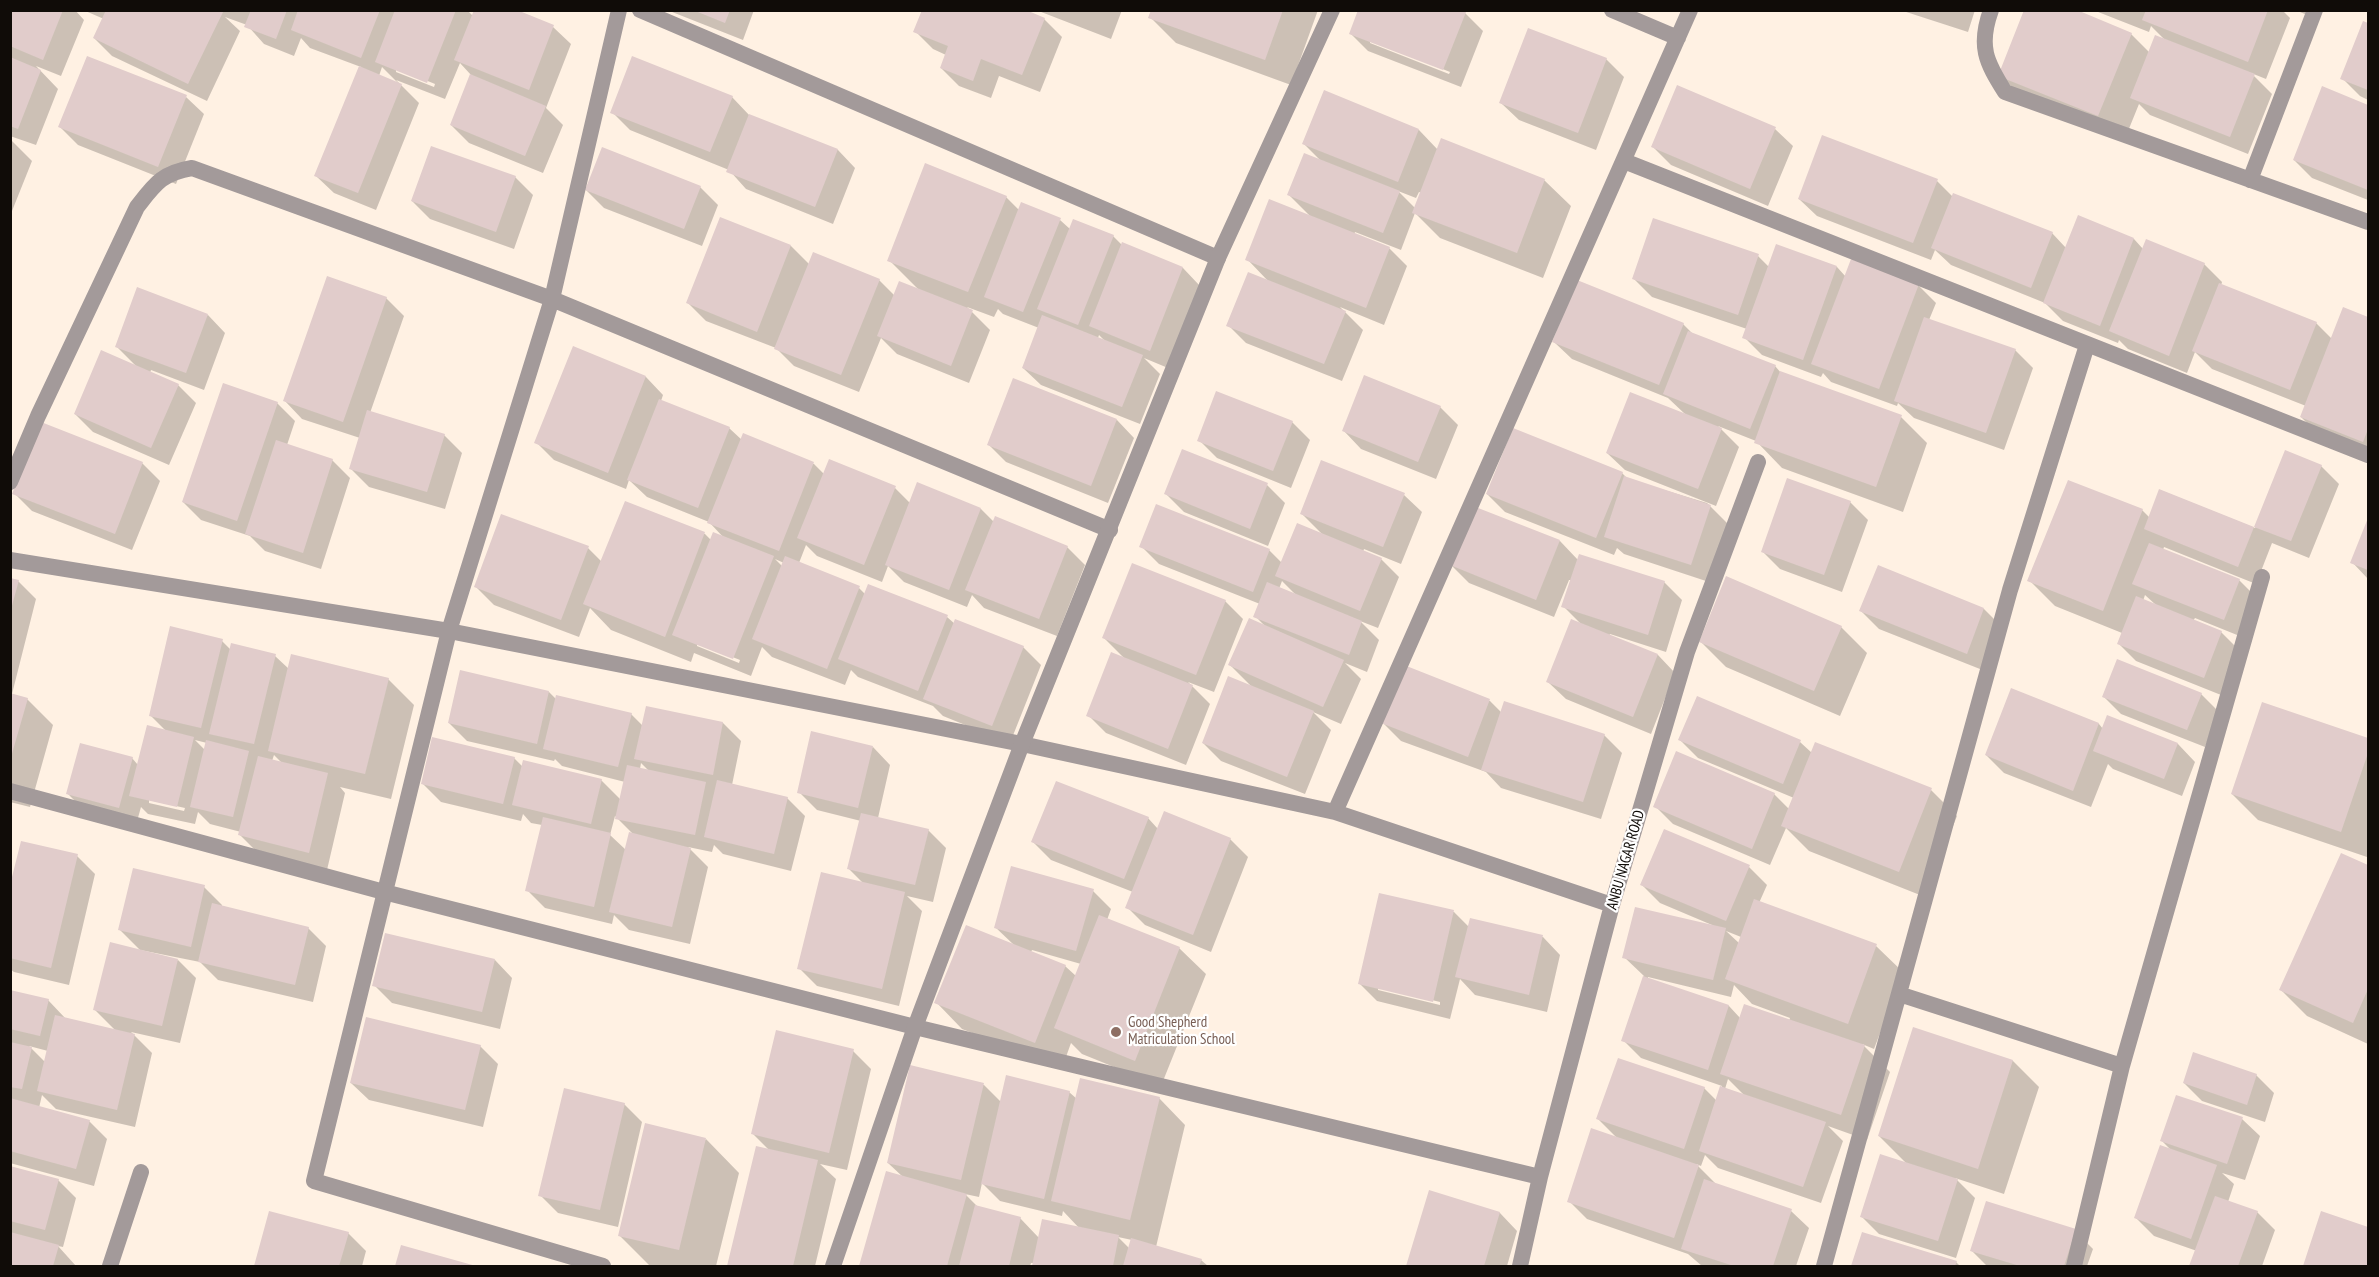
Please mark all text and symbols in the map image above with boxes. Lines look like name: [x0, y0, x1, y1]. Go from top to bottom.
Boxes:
street label: ANBU NAGAR ROAD: [1603, 808, 1649, 912]
place label: Good Shepherd Matriculation School: [1128, 1014, 1235, 1049]
marker: Good Shepherd Matriculation School: [1109, 1025, 1123, 1039]

